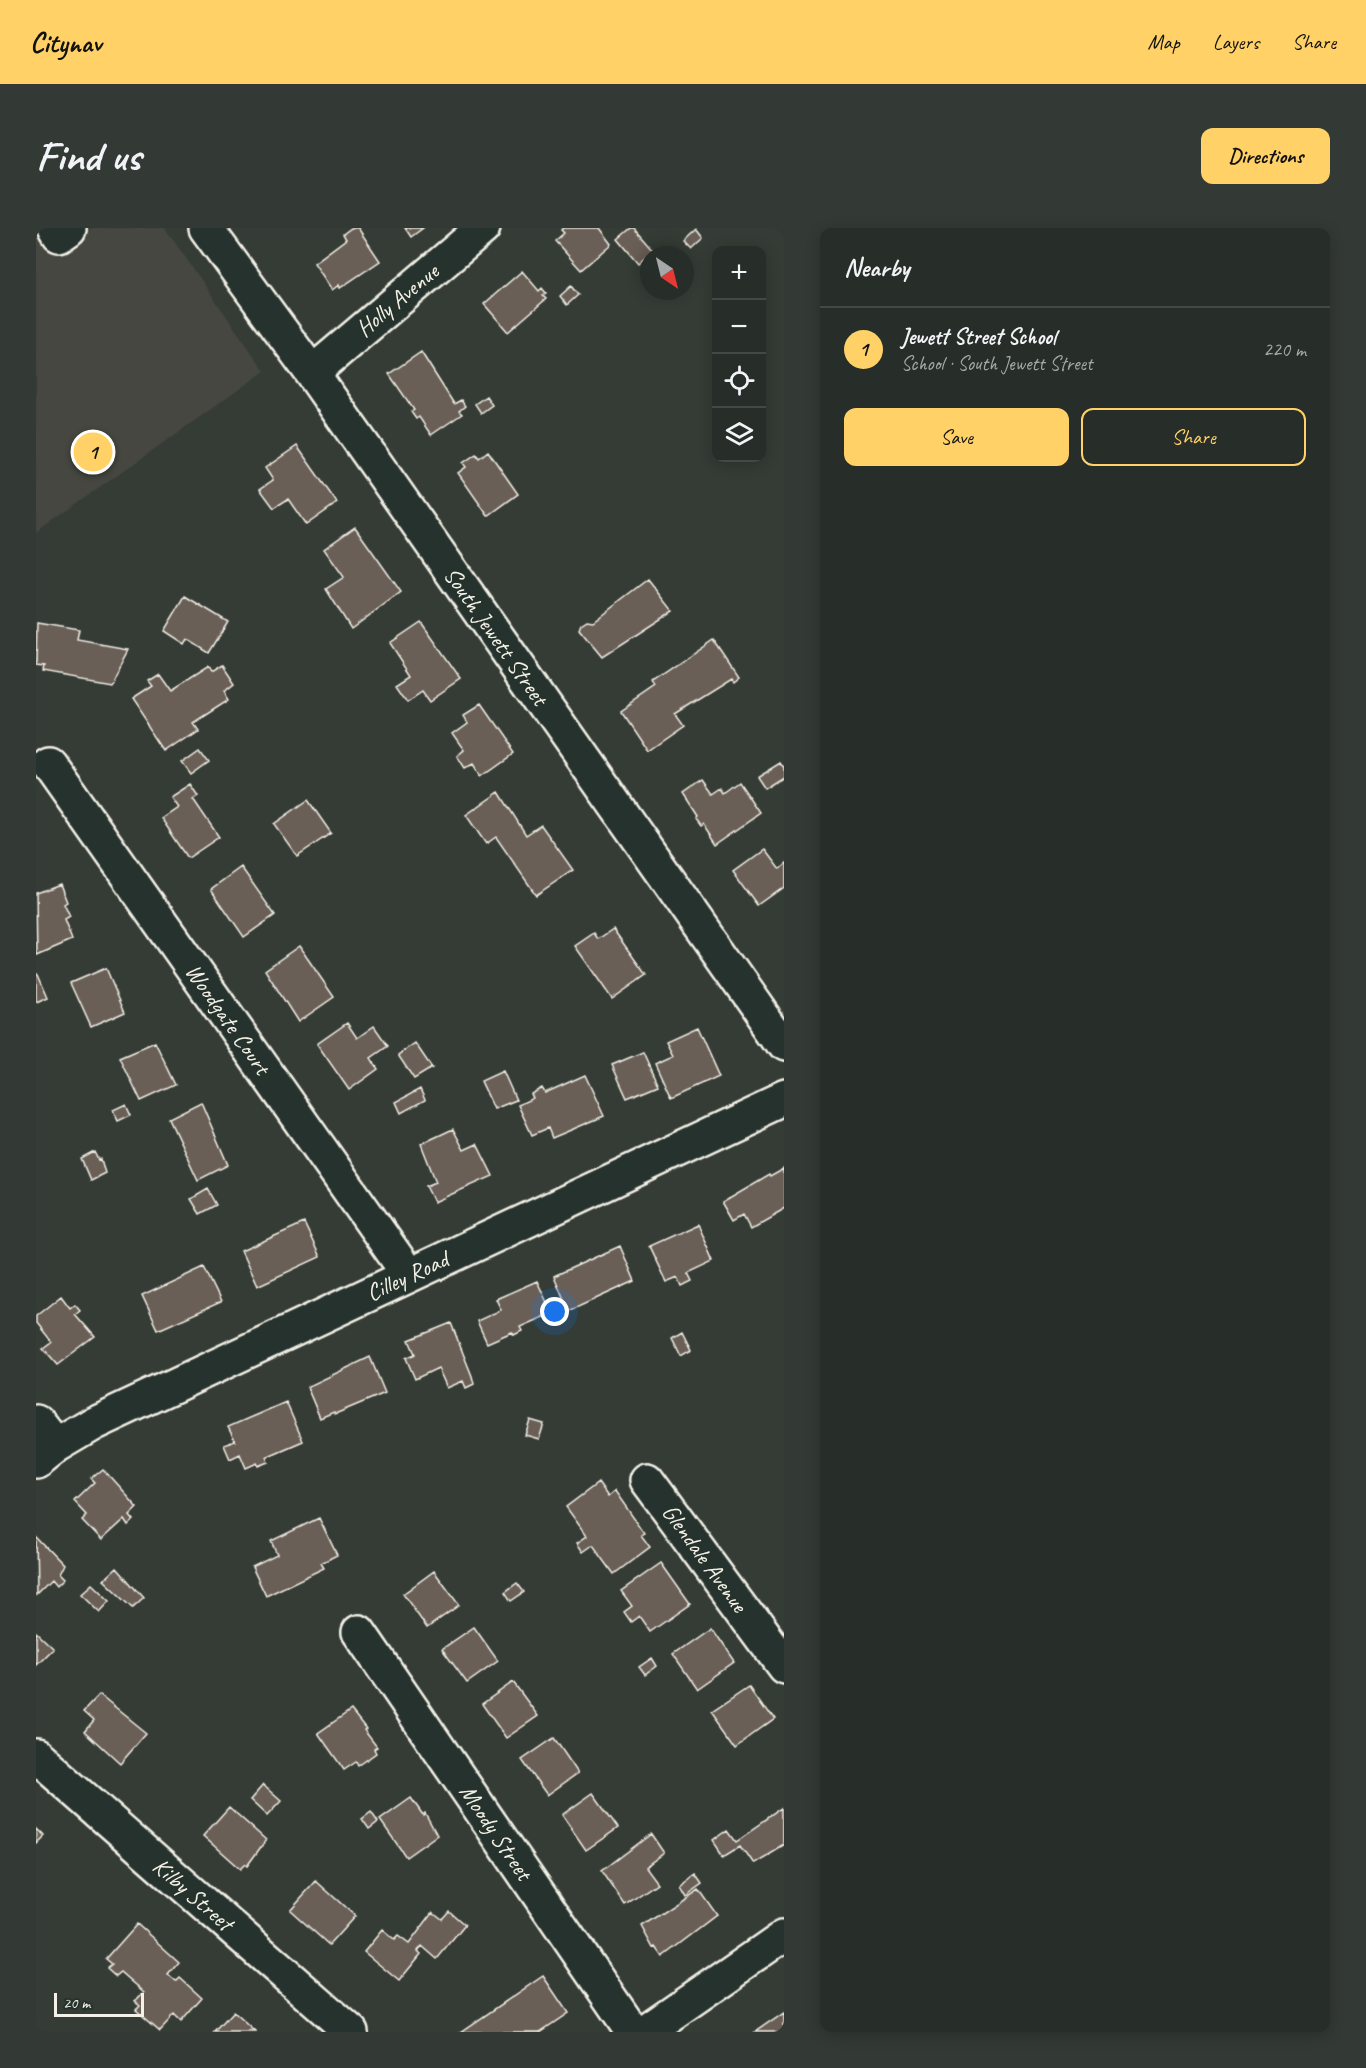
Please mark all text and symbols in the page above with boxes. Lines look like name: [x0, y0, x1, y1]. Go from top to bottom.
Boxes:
text: Citynav: [30, 25, 101, 60]
text: Map: [1147, 29, 1180, 55]
text: Layers: [1213, 29, 1259, 55]
text: Share: [1292, 29, 1336, 55]
button: Directions: [1201, 128, 1330, 184]
text: Find us: [36, 130, 141, 183]
north arrow: [640, 246, 694, 300]
map controls: [712, 246, 766, 462]
button: +: [712, 246, 766, 300]
text: Nearby: [844, 251, 909, 284]
street label: Holly Avenue: [349, 255, 446, 343]
button: −: [712, 300, 766, 354]
text: Jewett Street School: [901, 323, 1056, 351]
text: 1: [859, 337, 868, 362]
text: 220 m: [1263, 337, 1306, 362]
text: School · South Jewett Street: [901, 351, 1093, 376]
button: locate: [712, 354, 766, 408]
button: layers: [712, 408, 766, 462]
button: Save: [844, 408, 1069, 466]
button: Share: [1081, 408, 1306, 466]
pin: 1: [74, 430, 112, 474]
street label: South Jewett Street: [437, 561, 556, 713]
street label: Woodgate Court: [179, 958, 278, 1082]
street label: Cilley Road: [361, 1243, 456, 1308]
your location: [540, 1297, 569, 1326]
street label: Glendale Avenue: [656, 1498, 756, 1620]
street label: Moody Street: [453, 1778, 540, 1887]
street label: Kilby Street: [147, 1851, 242, 1939]
scale bar: [54, 1990, 144, 2018]
text: 20 m: [63, 1993, 90, 2013]

